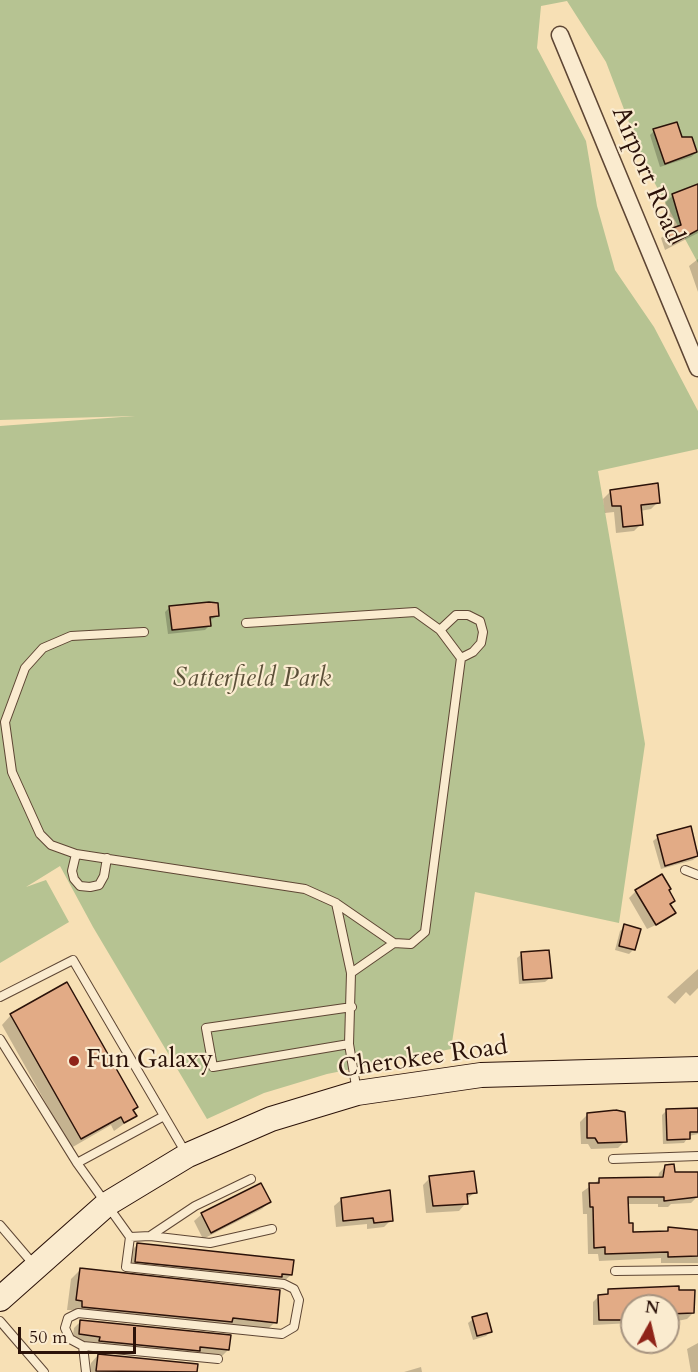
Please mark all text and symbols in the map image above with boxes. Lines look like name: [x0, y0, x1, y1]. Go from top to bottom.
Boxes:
street label: Airport Road: [603, 102, 689, 248]
park label: Satterfield Park: [173, 664, 331, 696]
street label: Cherokee Road: [336, 1032, 510, 1086]
place label: Fun Galaxy: [86, 1045, 213, 1077]
marker: Fun Galaxy: [67, 1054, 81, 1068]
north arrow: [620, 1294, 680, 1354]
text: N: [644, 1296, 661, 1320]
scale bar: [21, 1315, 140, 1353]
text: 50 m: [29, 1325, 68, 1350]

